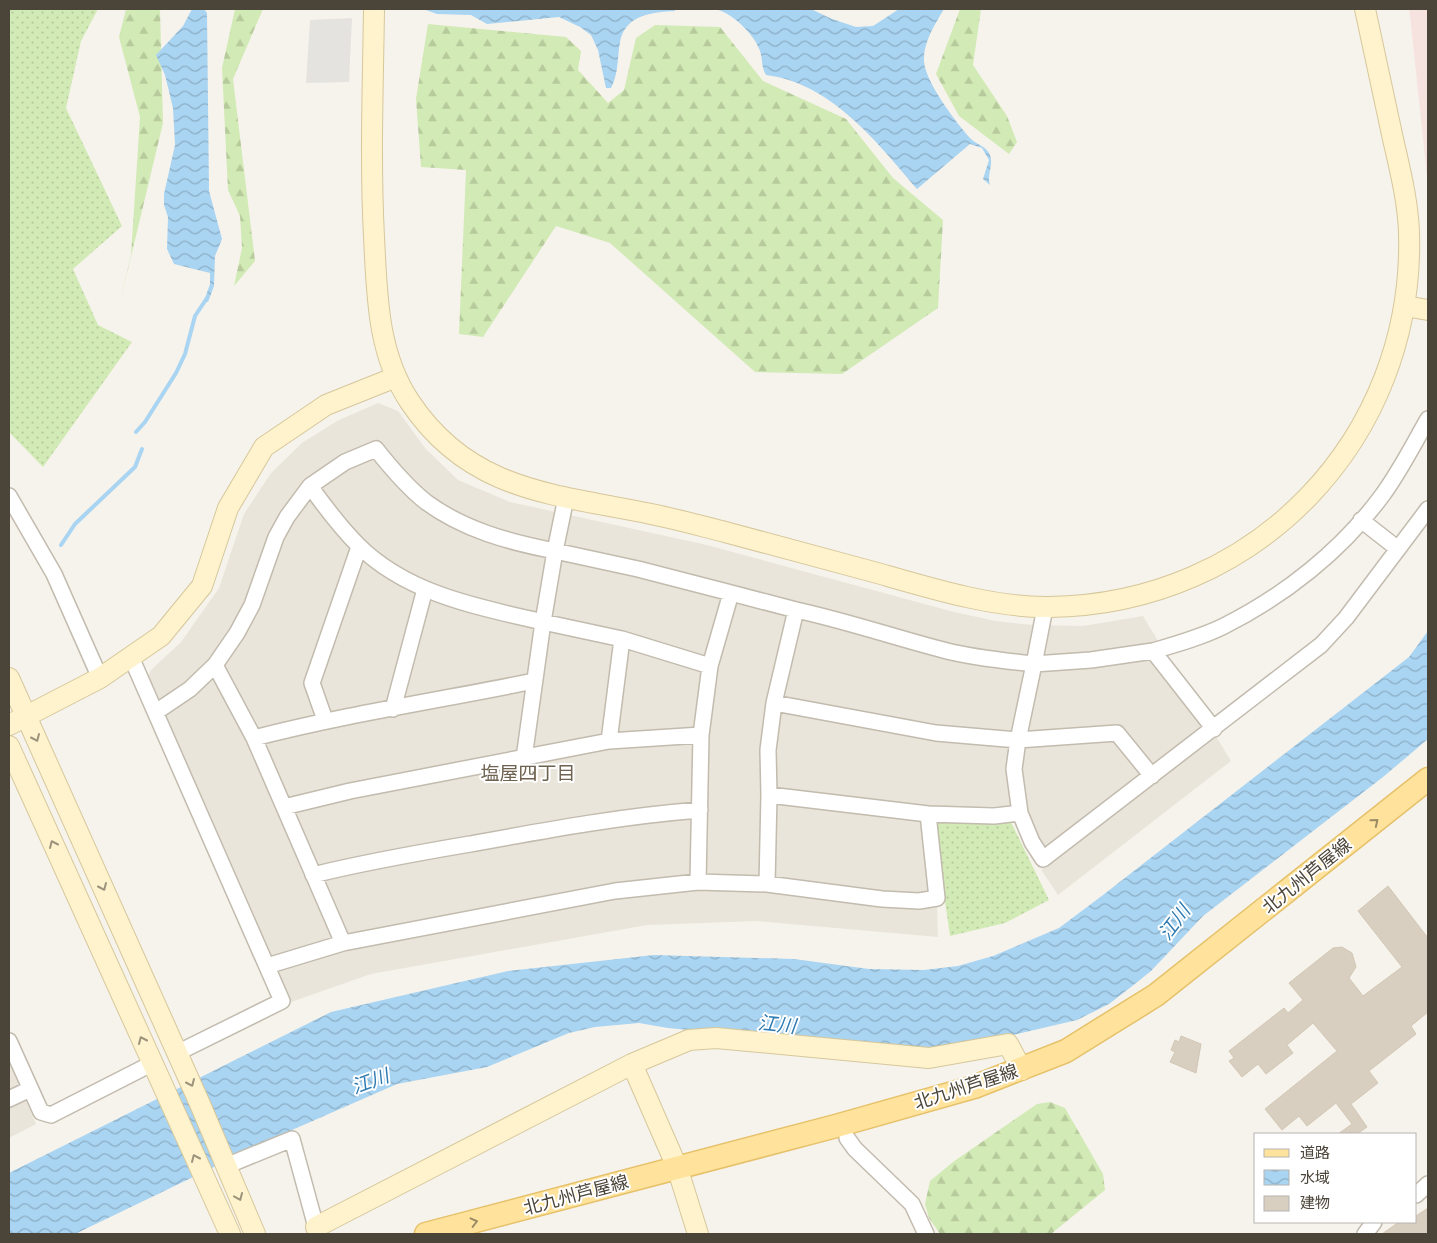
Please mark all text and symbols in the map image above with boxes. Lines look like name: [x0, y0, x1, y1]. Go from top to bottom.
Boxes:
one-way arrow: [30, 733, 41, 742]
district label: 塩屋四丁目: [480, 762, 576, 785]
one-way arrow: [1369, 819, 1378, 827]
street label: 北九州芦屋線: [1258, 833, 1355, 918]
one-way arrow: [49, 840, 60, 849]
one-way arrow: [96, 882, 107, 891]
water label: 江川: [1154, 899, 1196, 944]
water label: 江川: [757, 1011, 799, 1038]
one-way arrow: [138, 1036, 148, 1045]
street label: 北九州芦屋線: [911, 1060, 1020, 1113]
water label: 江川: [348, 1063, 394, 1099]
one-way arrow: [184, 1078, 195, 1087]
legend: [1254, 1133, 1417, 1223]
text: 道路: [1300, 1143, 1330, 1162]
one-way arrow: [191, 1154, 202, 1163]
text: 水域: [1300, 1168, 1330, 1187]
street label: 北九州芦屋線: [521, 1170, 631, 1219]
one-way arrow: [233, 1192, 244, 1201]
text: 建物: [1300, 1193, 1330, 1212]
one-way arrow: [469, 1217, 478, 1228]

